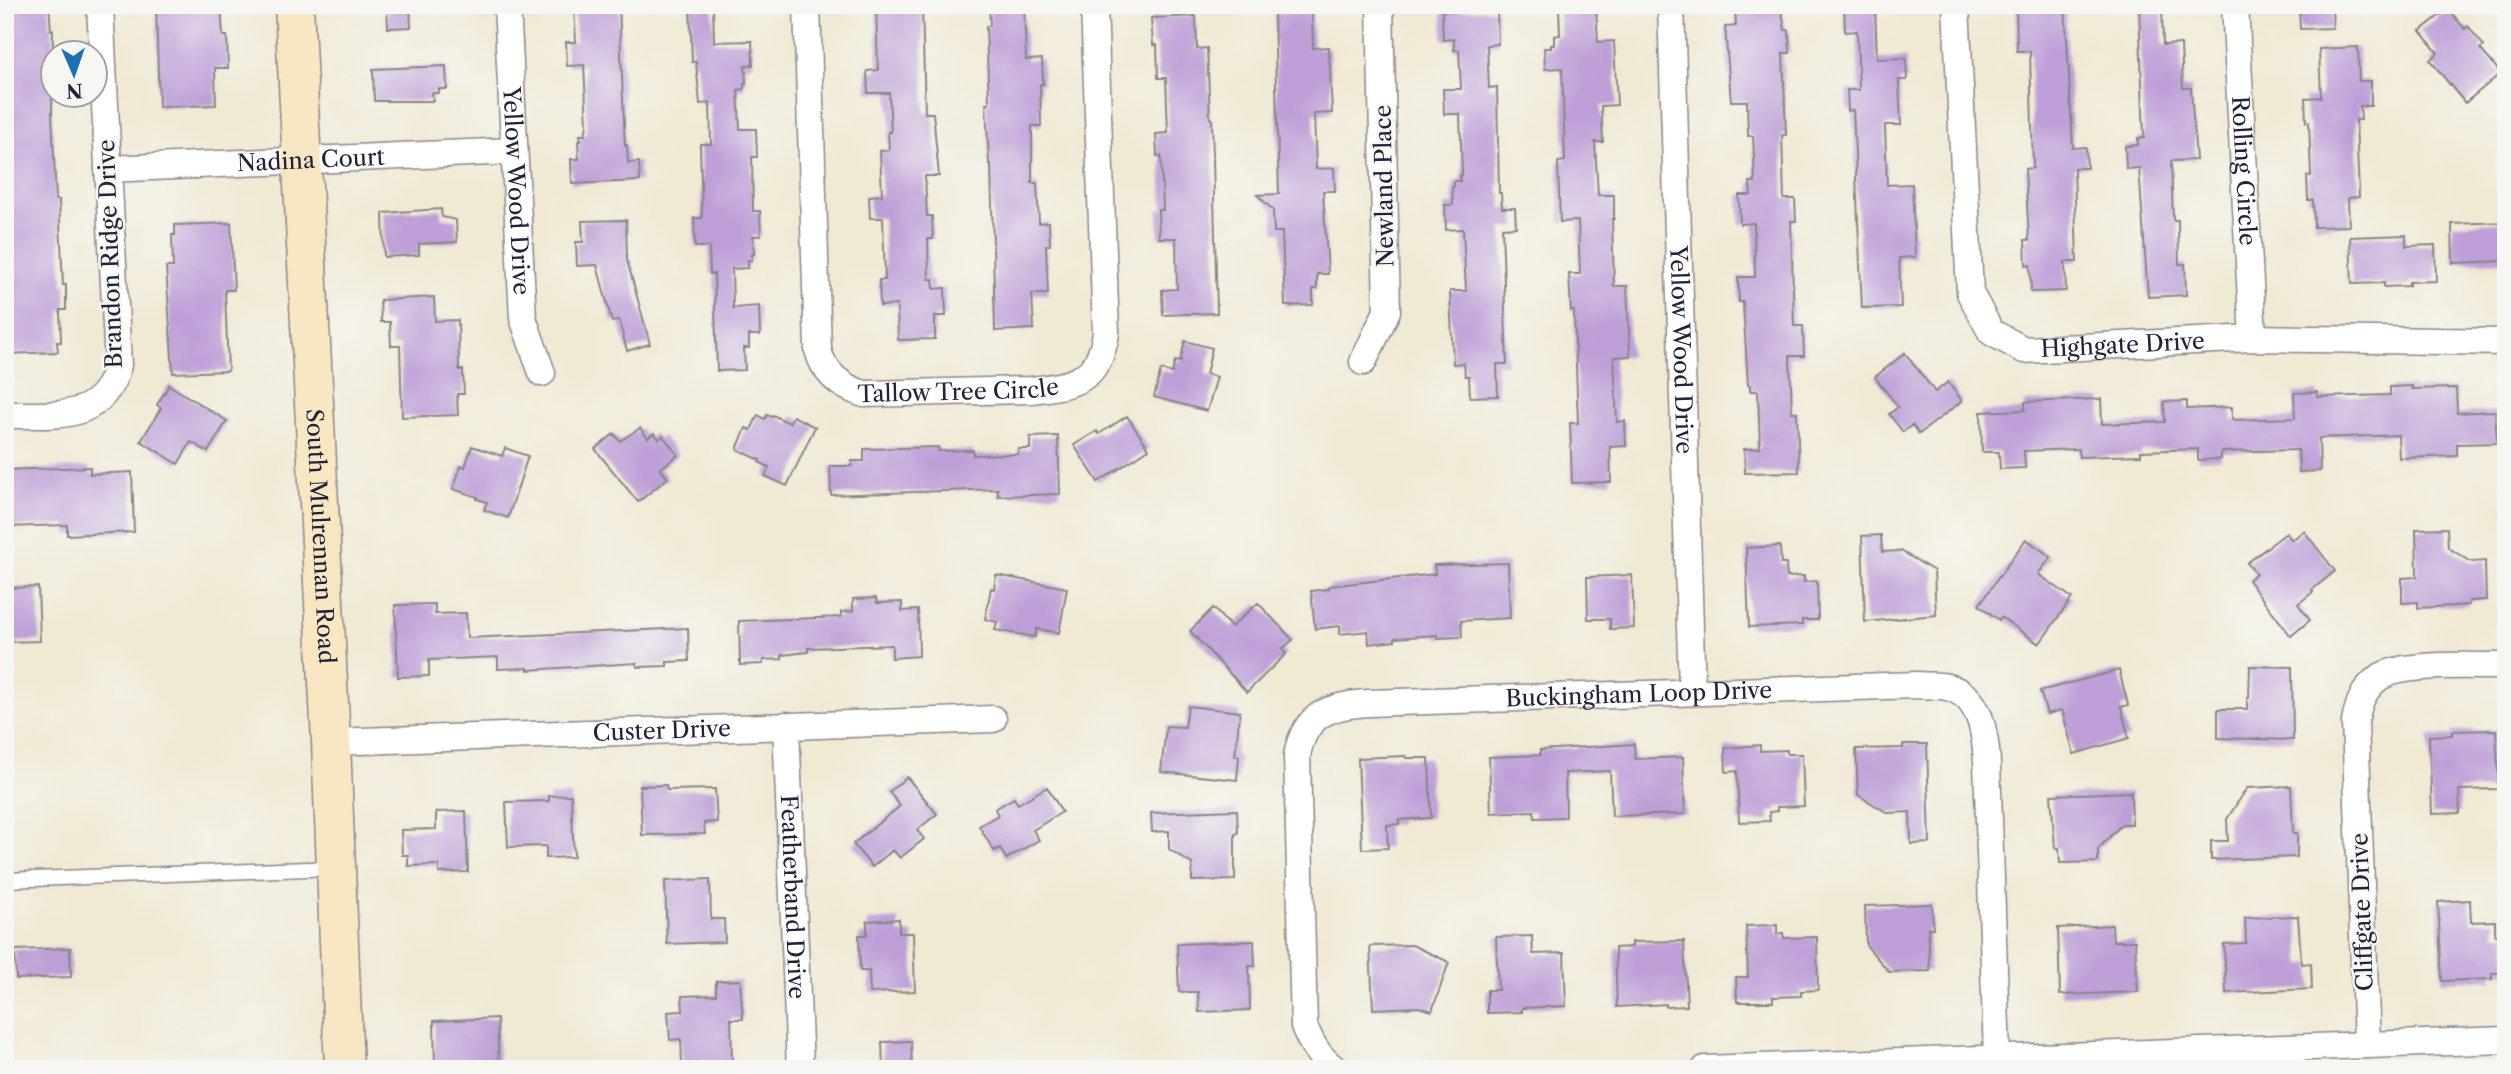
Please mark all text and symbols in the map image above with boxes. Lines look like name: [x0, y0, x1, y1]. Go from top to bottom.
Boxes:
north arrow: [38, 38, 108, 108]
text: N: [66, 79, 83, 102]
street label: Yellow Wood Drive: [497, 85, 536, 296]
street label: Rolling Circle: [2226, 95, 2262, 246]
street label: Newland Place: [1369, 105, 1399, 267]
street label: Brandon Ridge Drive: [92, 139, 128, 369]
street label: Nadina Court: [236, 143, 385, 177]
street label: Yellow Wood Drive: [1664, 244, 1699, 455]
street label: Highgate Drive: [2040, 327, 2205, 363]
street label: Tallow Tree Circle: [857, 372, 1061, 408]
street label: South Mulrennan Road: [300, 408, 341, 665]
street label: Buckingham Loop Drive: [1505, 676, 1772, 713]
street label: Custer Drive: [592, 714, 731, 747]
street label: Featherband Drive: [775, 794, 811, 1000]
street label: Cliffgate Drive: [2345, 832, 2379, 992]

